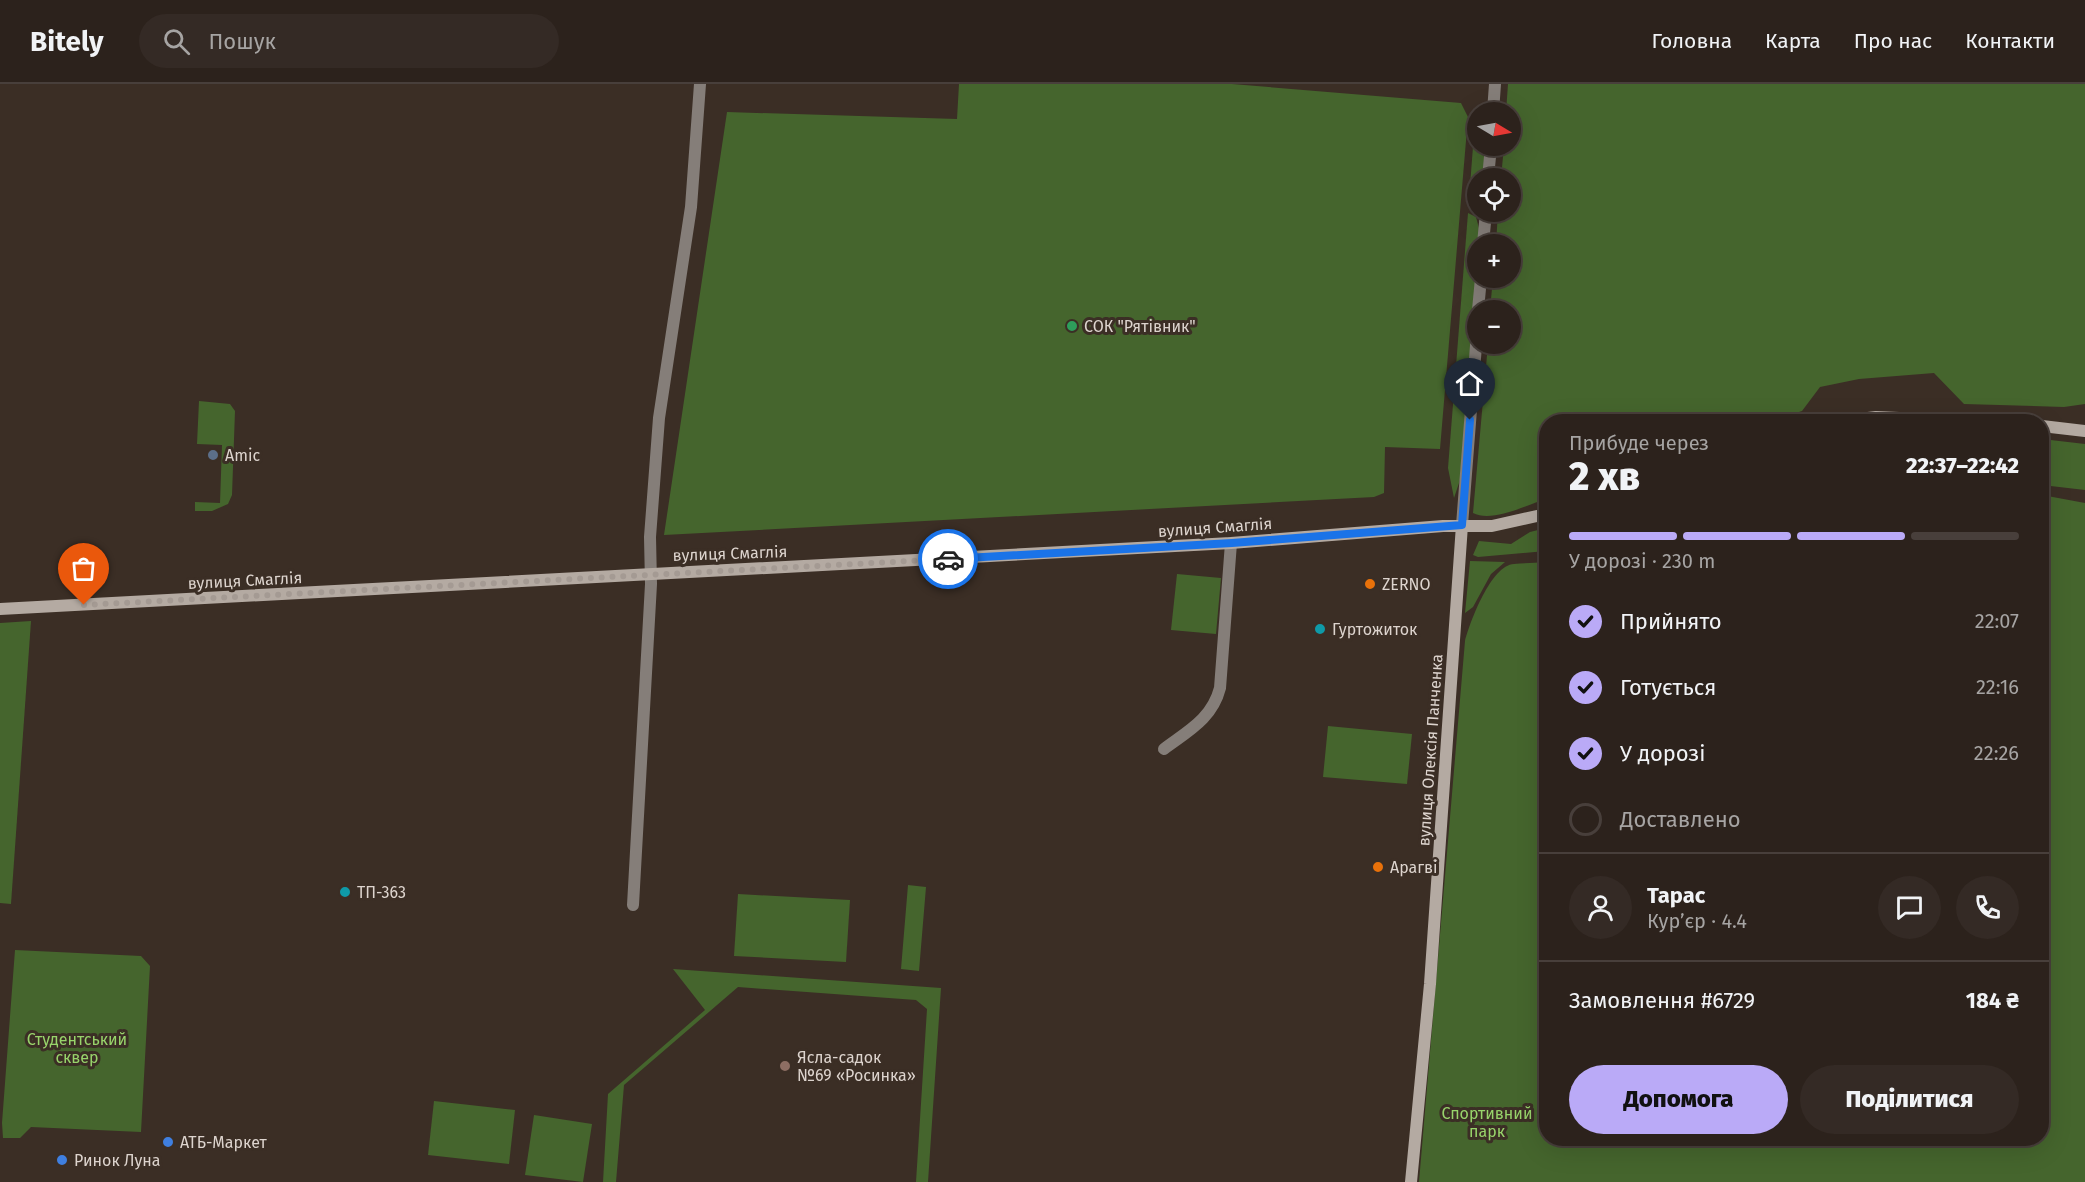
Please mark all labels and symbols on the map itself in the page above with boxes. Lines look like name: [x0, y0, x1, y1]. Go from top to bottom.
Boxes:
north arrow: [1467, 102, 1521, 156]
place label: СОК "Рятівник": [1084, 317, 1196, 336]
marker: СОК "Рятівник": [1065, 319, 1079, 333]
pin: [1444, 358, 1495, 420]
place label: Amic: [225, 446, 260, 465]
marker: Amic: [206, 448, 220, 462]
street label: вулиця Смаглія: [1157, 514, 1273, 541]
courier: [918, 529, 978, 589]
street label: вулиця Смаглія: [672, 542, 788, 565]
pin: [58, 543, 109, 605]
street label: вулиця Смаглія: [187, 568, 303, 593]
place label: ZERNO: [1382, 575, 1431, 594]
marker: ZERNO: [1363, 577, 1377, 591]
place label: Гуртожиток: [1332, 620, 1418, 639]
marker: Гуртожиток: [1313, 622, 1327, 636]
street label: вулиця Олексія Панченка: [1414, 653, 1447, 847]
place label: Арагві: [1390, 858, 1438, 877]
marker: Арагві: [1371, 860, 1385, 874]
place label: ТП-363: [357, 883, 406, 902]
marker: ТП-363: [338, 885, 352, 899]
park label: Студентський сквер: [27, 1030, 127, 1067]
place label: Ясла-садок №69 «Росинка»: [797, 1048, 916, 1085]
marker: Ясла-садок №69 «Росинка»: [778, 1059, 792, 1073]
park label: Спортивний парк: [1441, 1104, 1533, 1141]
place label: АТБ-Маркет: [180, 1133, 267, 1152]
marker: АТБ-Маркет: [161, 1135, 175, 1149]
place label: Ринок Луна: [74, 1151, 161, 1170]
marker: Ринок Луна: [55, 1153, 69, 1167]

